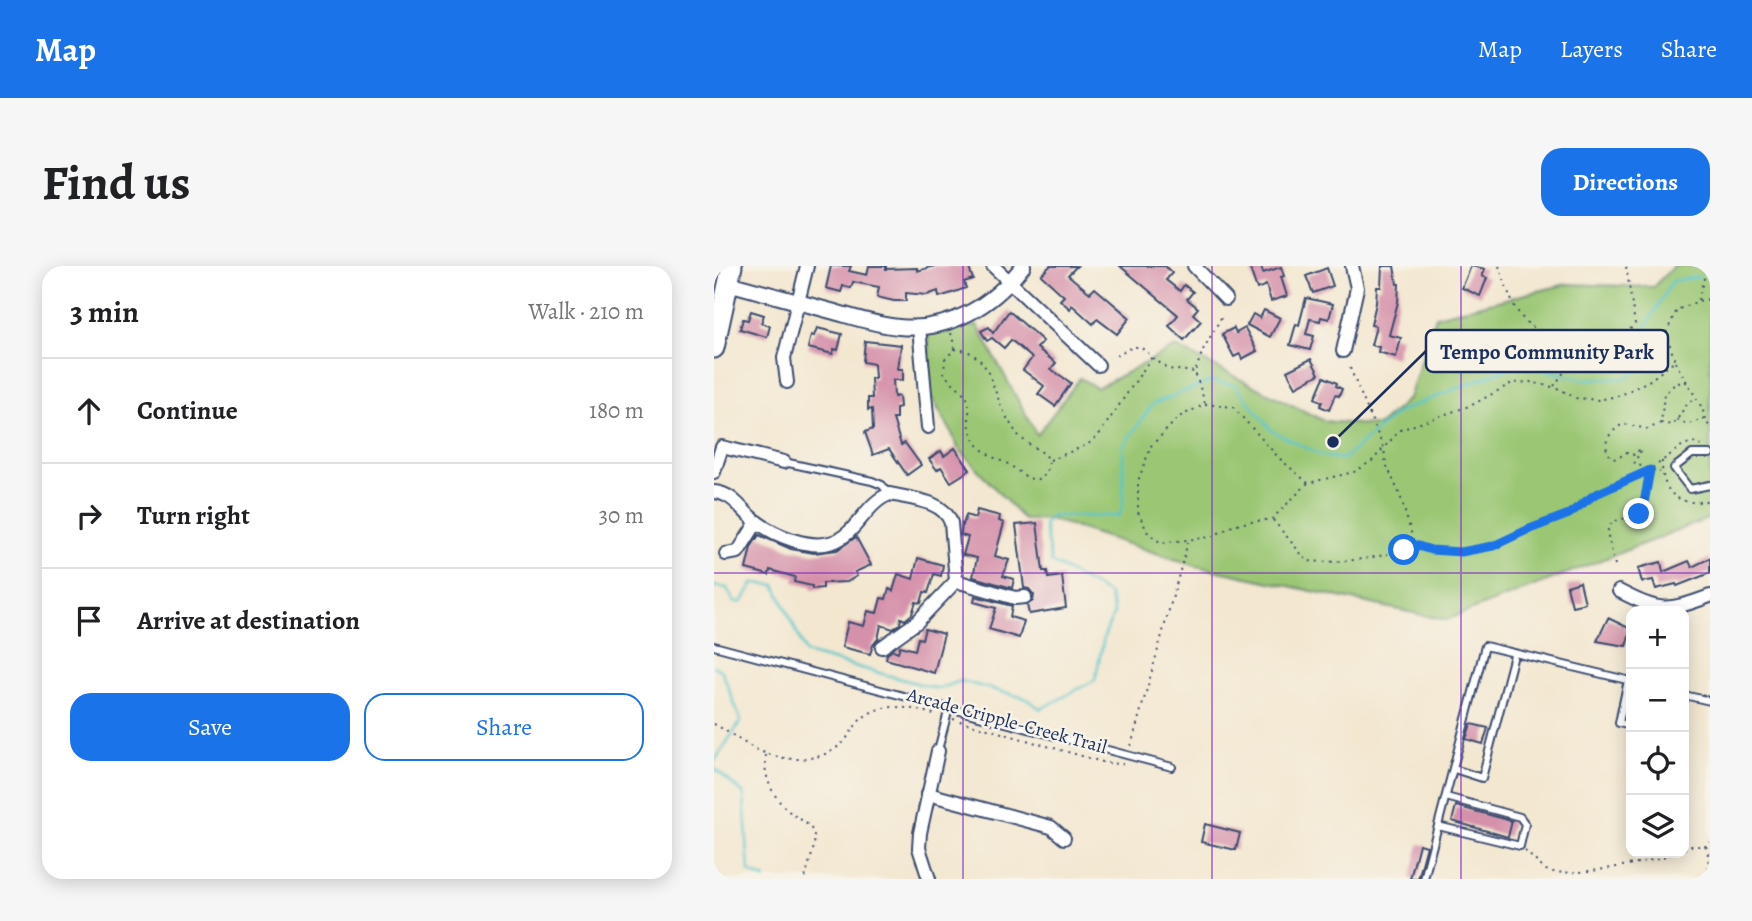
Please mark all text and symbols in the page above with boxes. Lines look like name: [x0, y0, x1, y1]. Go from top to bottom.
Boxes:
text: Map: [35, 27, 96, 72]
text: Map: [1478, 33, 1522, 65]
text: Layers: [1560, 33, 1623, 65]
text: Share: [1661, 33, 1717, 65]
button: Directions: [1541, 148, 1710, 216]
text: Find us: [42, 149, 190, 216]
text: 3 min: [70, 292, 139, 332]
text: Walk · 210 m: [528, 296, 644, 327]
callout: Tempo Community Park: [1426, 330, 1668, 372]
text: Tempo Community Park: [1440, 338, 1654, 366]
icon: ahead: [70, 392, 108, 430]
text: Continue: [137, 393, 238, 428]
text: 180 m: [589, 395, 644, 426]
icon: right: [70, 497, 108, 535]
text: Turn right: [137, 498, 250, 533]
route end: [1623, 498, 1654, 529]
text: 30 m: [598, 500, 644, 531]
route start: [1388, 534, 1419, 565]
icon: arrive: [70, 602, 108, 640]
text: Arrive at destination: [137, 603, 360, 638]
map controls: [1626, 606, 1689, 858]
button: +: [1626, 606, 1689, 669]
button: −: [1626, 669, 1689, 732]
street label: Arcade Cripple-Creek Trail: [903, 682, 1110, 760]
button: Save: [70, 693, 350, 761]
button: Share: [364, 693, 644, 761]
button: locate: [1626, 732, 1689, 795]
button: layers: [1626, 795, 1689, 858]

